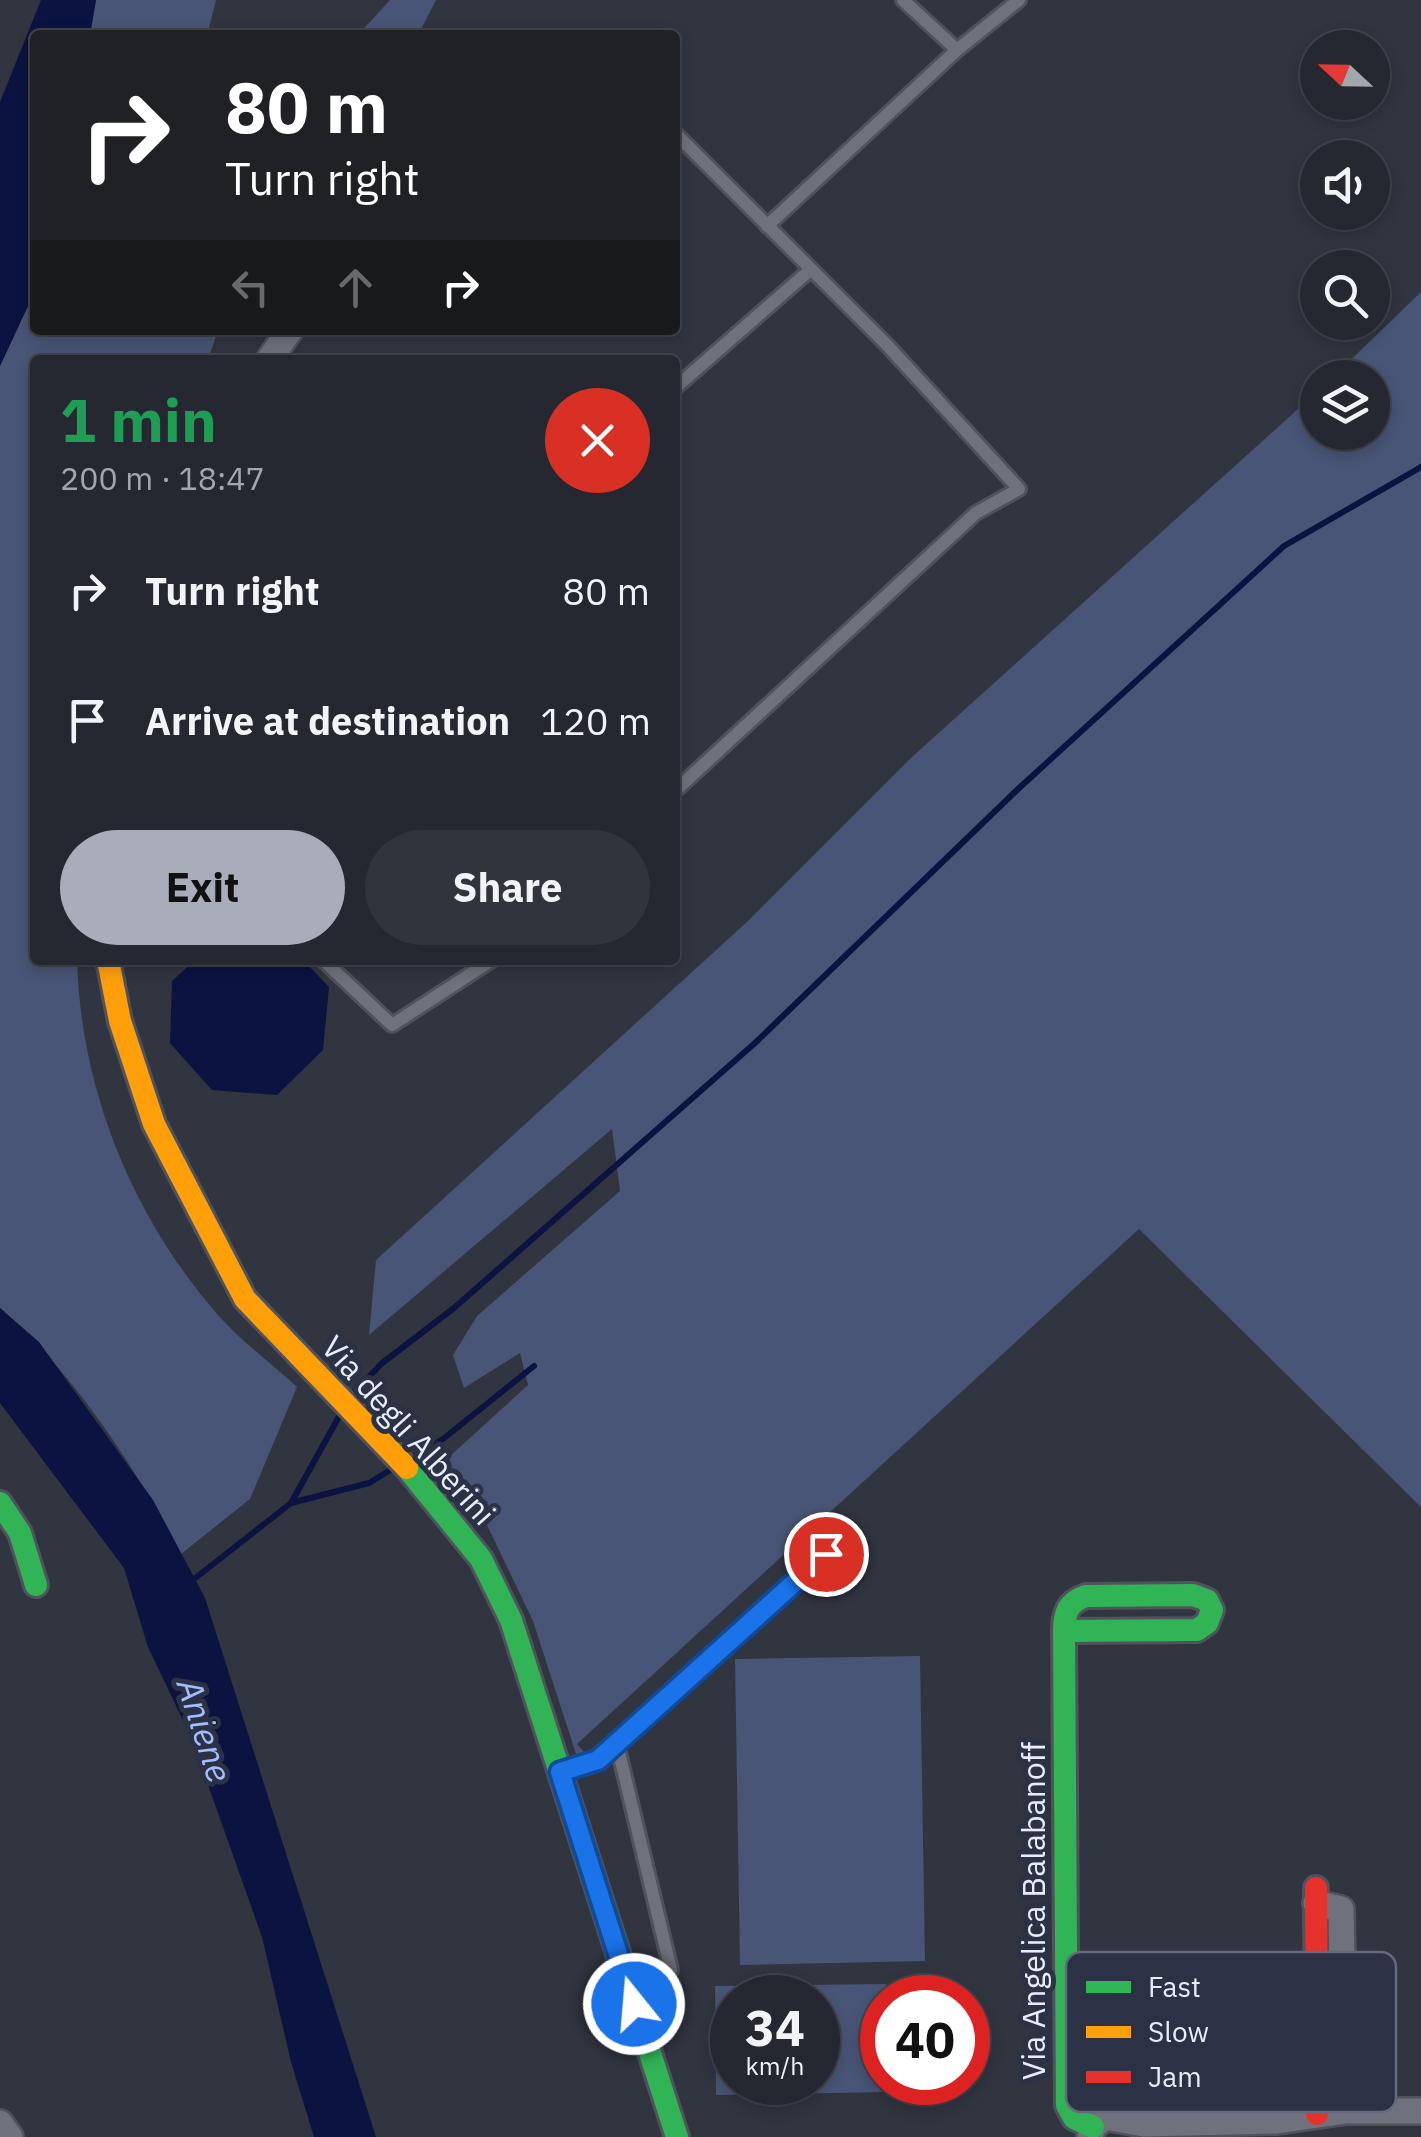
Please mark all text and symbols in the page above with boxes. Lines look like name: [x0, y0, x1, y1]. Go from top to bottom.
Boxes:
north arrow: [1300, 30, 1390, 120]
map controls: [1300, 30, 1390, 450]
text: 80 m: [225, 61, 388, 152]
icon: right: [60, 70, 190, 200]
button: sound: [1300, 140, 1390, 230]
text: Turn right: [225, 149, 420, 207]
button: search: [1300, 250, 1390, 340]
icon: left: [223, 260, 278, 315]
icon: ahead: [328, 260, 383, 315]
icon: right: [433, 260, 488, 315]
button: layers: [1300, 360, 1390, 450]
text: 1 min: [60, 380, 217, 459]
button: close: [545, 388, 650, 493]
text: 200 m · 18:47: [60, 457, 265, 499]
icon: right: [60, 563, 115, 618]
text: Turn right: [145, 566, 320, 615]
text: 80 m: [562, 566, 650, 615]
icon: arrive: [60, 693, 115, 748]
text: Arrive at destination: [145, 696, 510, 745]
text: 120 m: [540, 696, 651, 745]
button: Exit: [60, 830, 345, 945]
button: Share: [365, 830, 650, 945]
street label: Via degli Alberini: [313, 1327, 505, 1533]
pin: [784, 1512, 869, 1597]
icon: arrive: [799, 1527, 854, 1582]
water label: Aniene: [166, 1671, 243, 1788]
street label: Via Angelica Balabanoff: [1012, 1742, 1054, 2080]
position arrow: [582, 1952, 686, 2056]
legend: [1066, 1952, 1396, 2112]
text: Fast: [1148, 1968, 1201, 2005]
speed limit sign: 40: [860, 1975, 990, 2105]
text: 34: [745, 1995, 805, 2060]
text: Slow: [1148, 2013, 1209, 2050]
text: km/h: [746, 2049, 804, 2082]
text: Jam: [1148, 2058, 1202, 2095]

